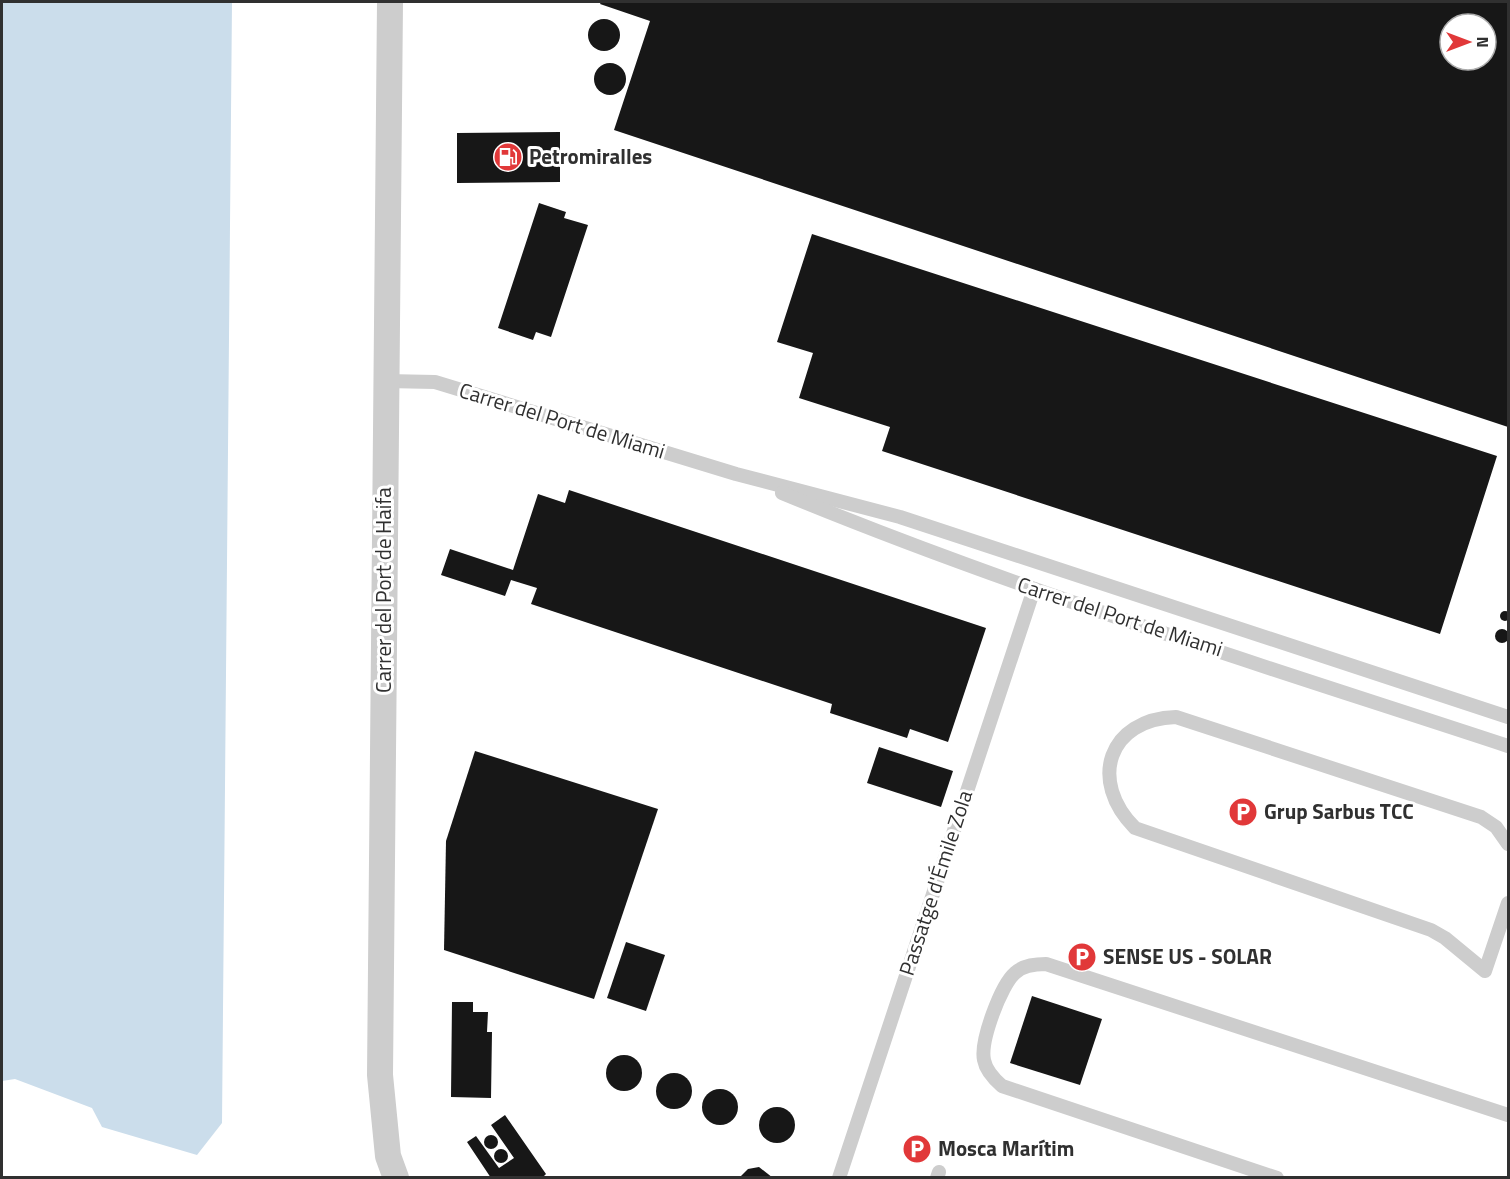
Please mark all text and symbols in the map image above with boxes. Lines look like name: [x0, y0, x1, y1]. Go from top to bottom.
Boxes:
north arrow: [1438, 12, 1498, 72]
text: N: [1471, 36, 1495, 48]
place label: Petromiralles: [529, 140, 652, 172]
fuel station icon: Petromiralles: [492, 141, 524, 173]
street label: Carrer del Port de Miami: [455, 373, 669, 467]
street label: Carrer del Port de Haifa: [367, 487, 399, 693]
street label: Carrer del Port de Miami: [1014, 568, 1227, 664]
street label: Passatge d'Émile Zola: [890, 785, 980, 979]
place label: Grup Sarbus TCC: [1264, 795, 1414, 827]
parking icon: Grup Sarbus TCC: [1227, 796, 1259, 828]
place label: SENSE US - SOLAR: [1103, 940, 1272, 972]
parking icon: SENSE US - SOLAR: [1066, 941, 1098, 973]
place label: Mosca Marítim: [938, 1132, 1074, 1164]
parking icon: Mosca Marítim: [901, 1133, 933, 1165]

